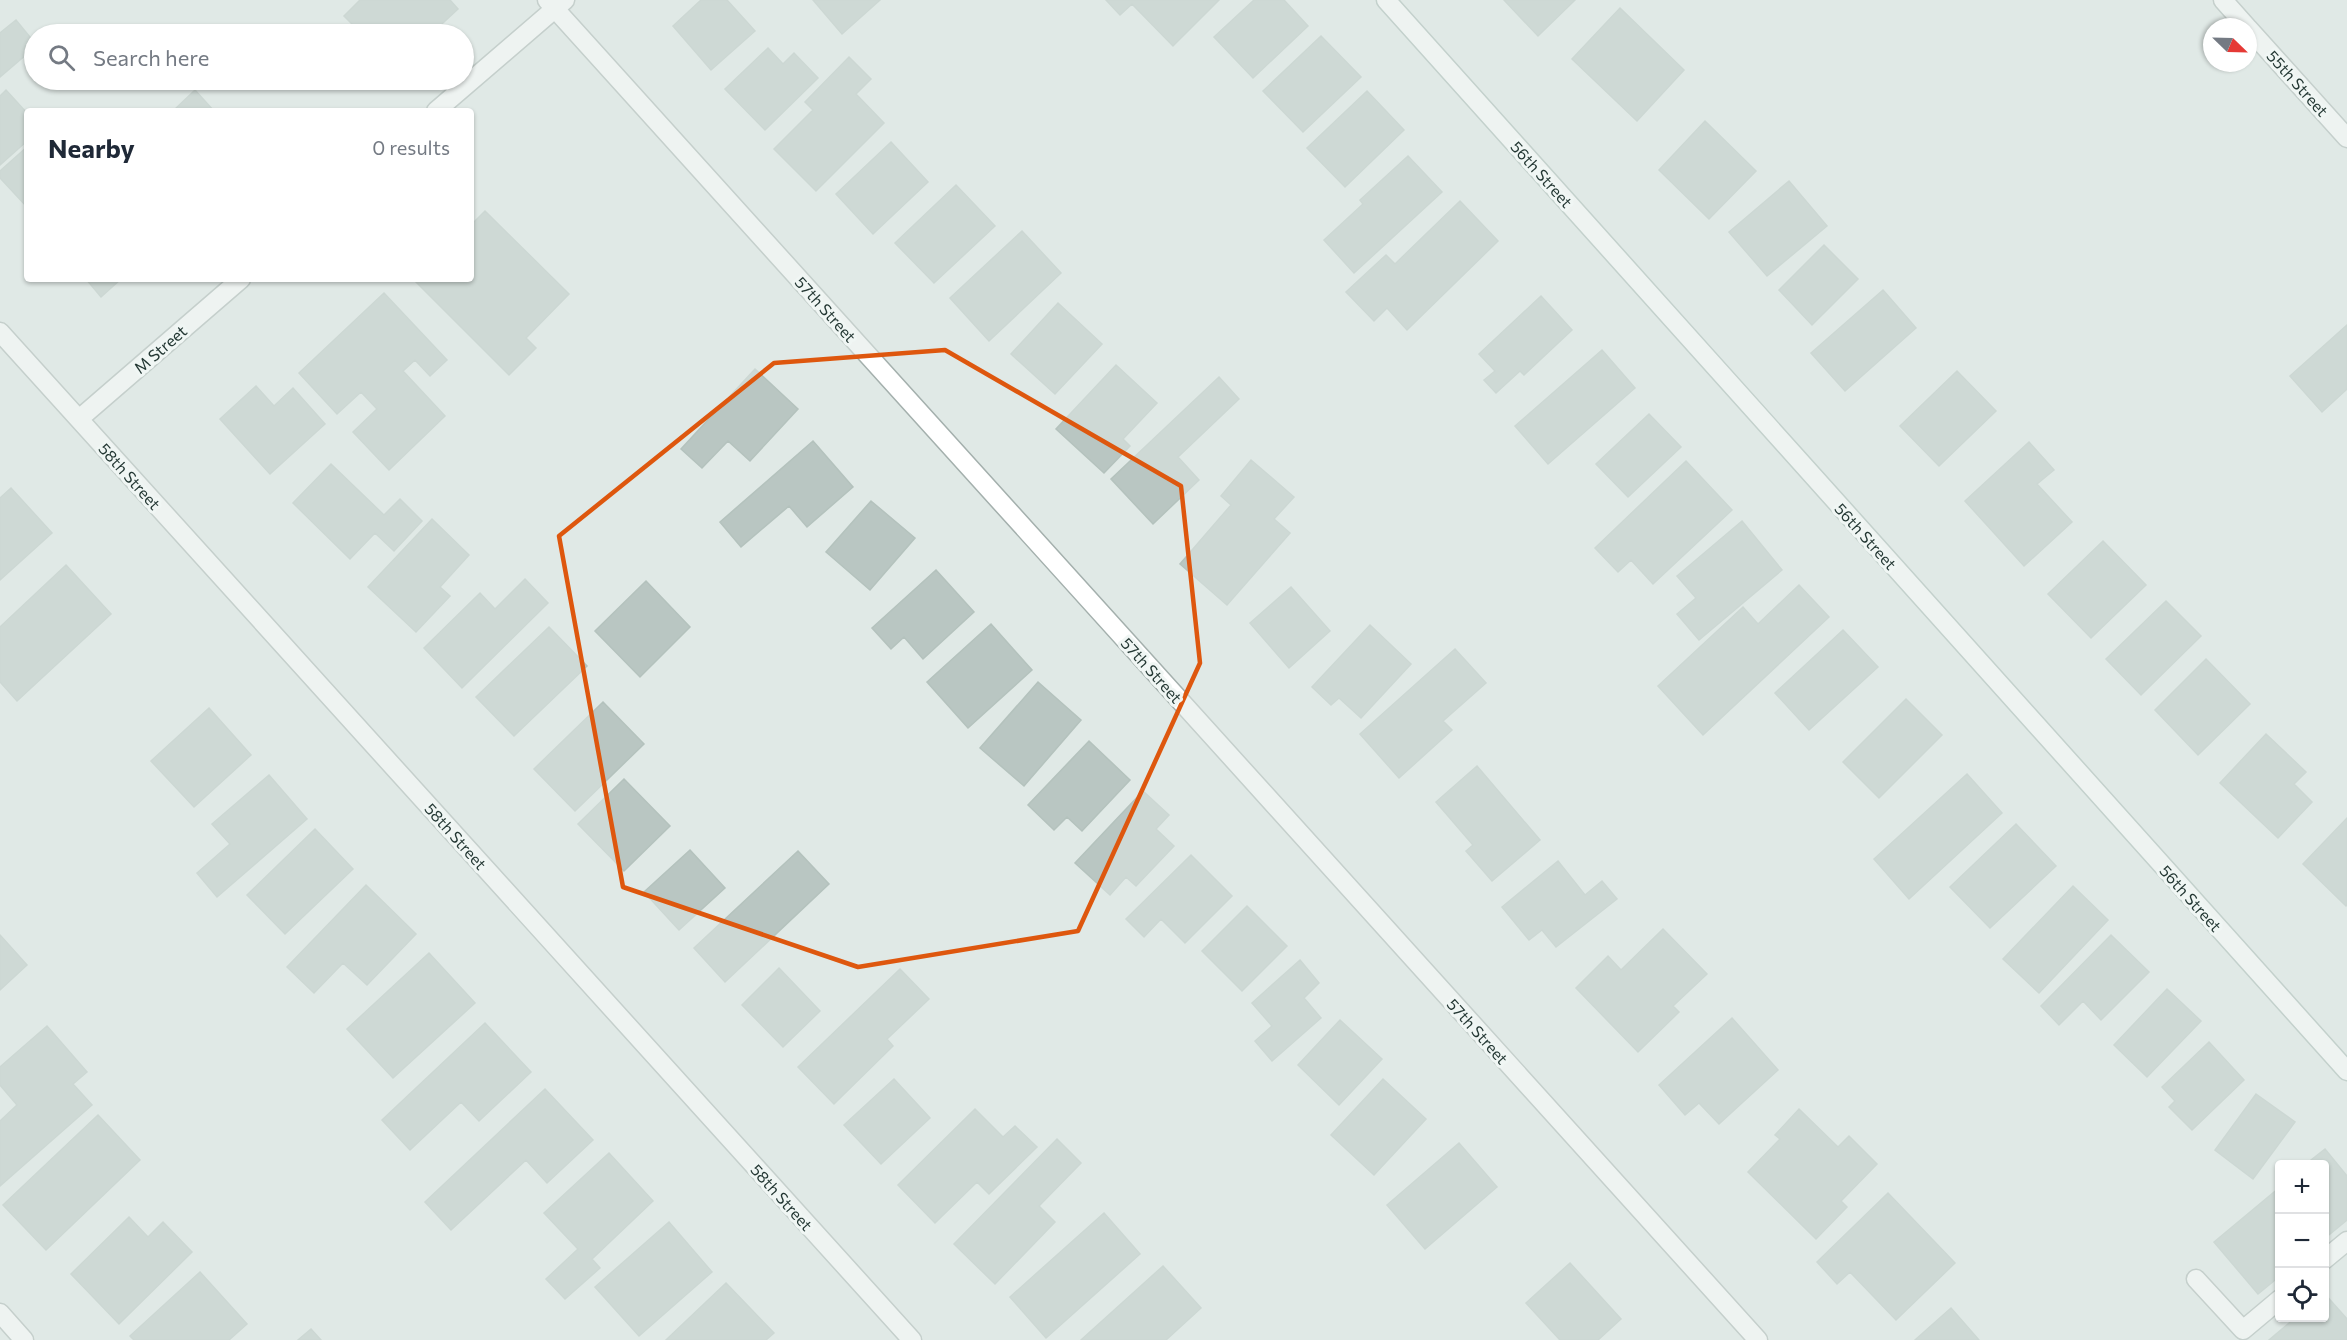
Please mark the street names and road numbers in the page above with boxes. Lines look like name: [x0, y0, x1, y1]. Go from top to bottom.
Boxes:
street label: 55th Street: [2263, 46, 2333, 120]
street label: 56th Street: [1507, 137, 1577, 211]
street label: 57th Street: [792, 272, 861, 346]
street label: M Street: [130, 321, 191, 377]
street label: 58th Street: [95, 439, 165, 513]
street label: 56th Street: [1831, 499, 1901, 573]
street label: 57th Street: [1118, 633, 1187, 707]
street label: 58th Street: [421, 799, 491, 873]
street label: 56th Street: [2156, 861, 2226, 935]
street label: 57th Street: [1444, 994, 1513, 1068]
street label: 58th Street: [747, 1160, 817, 1234]

